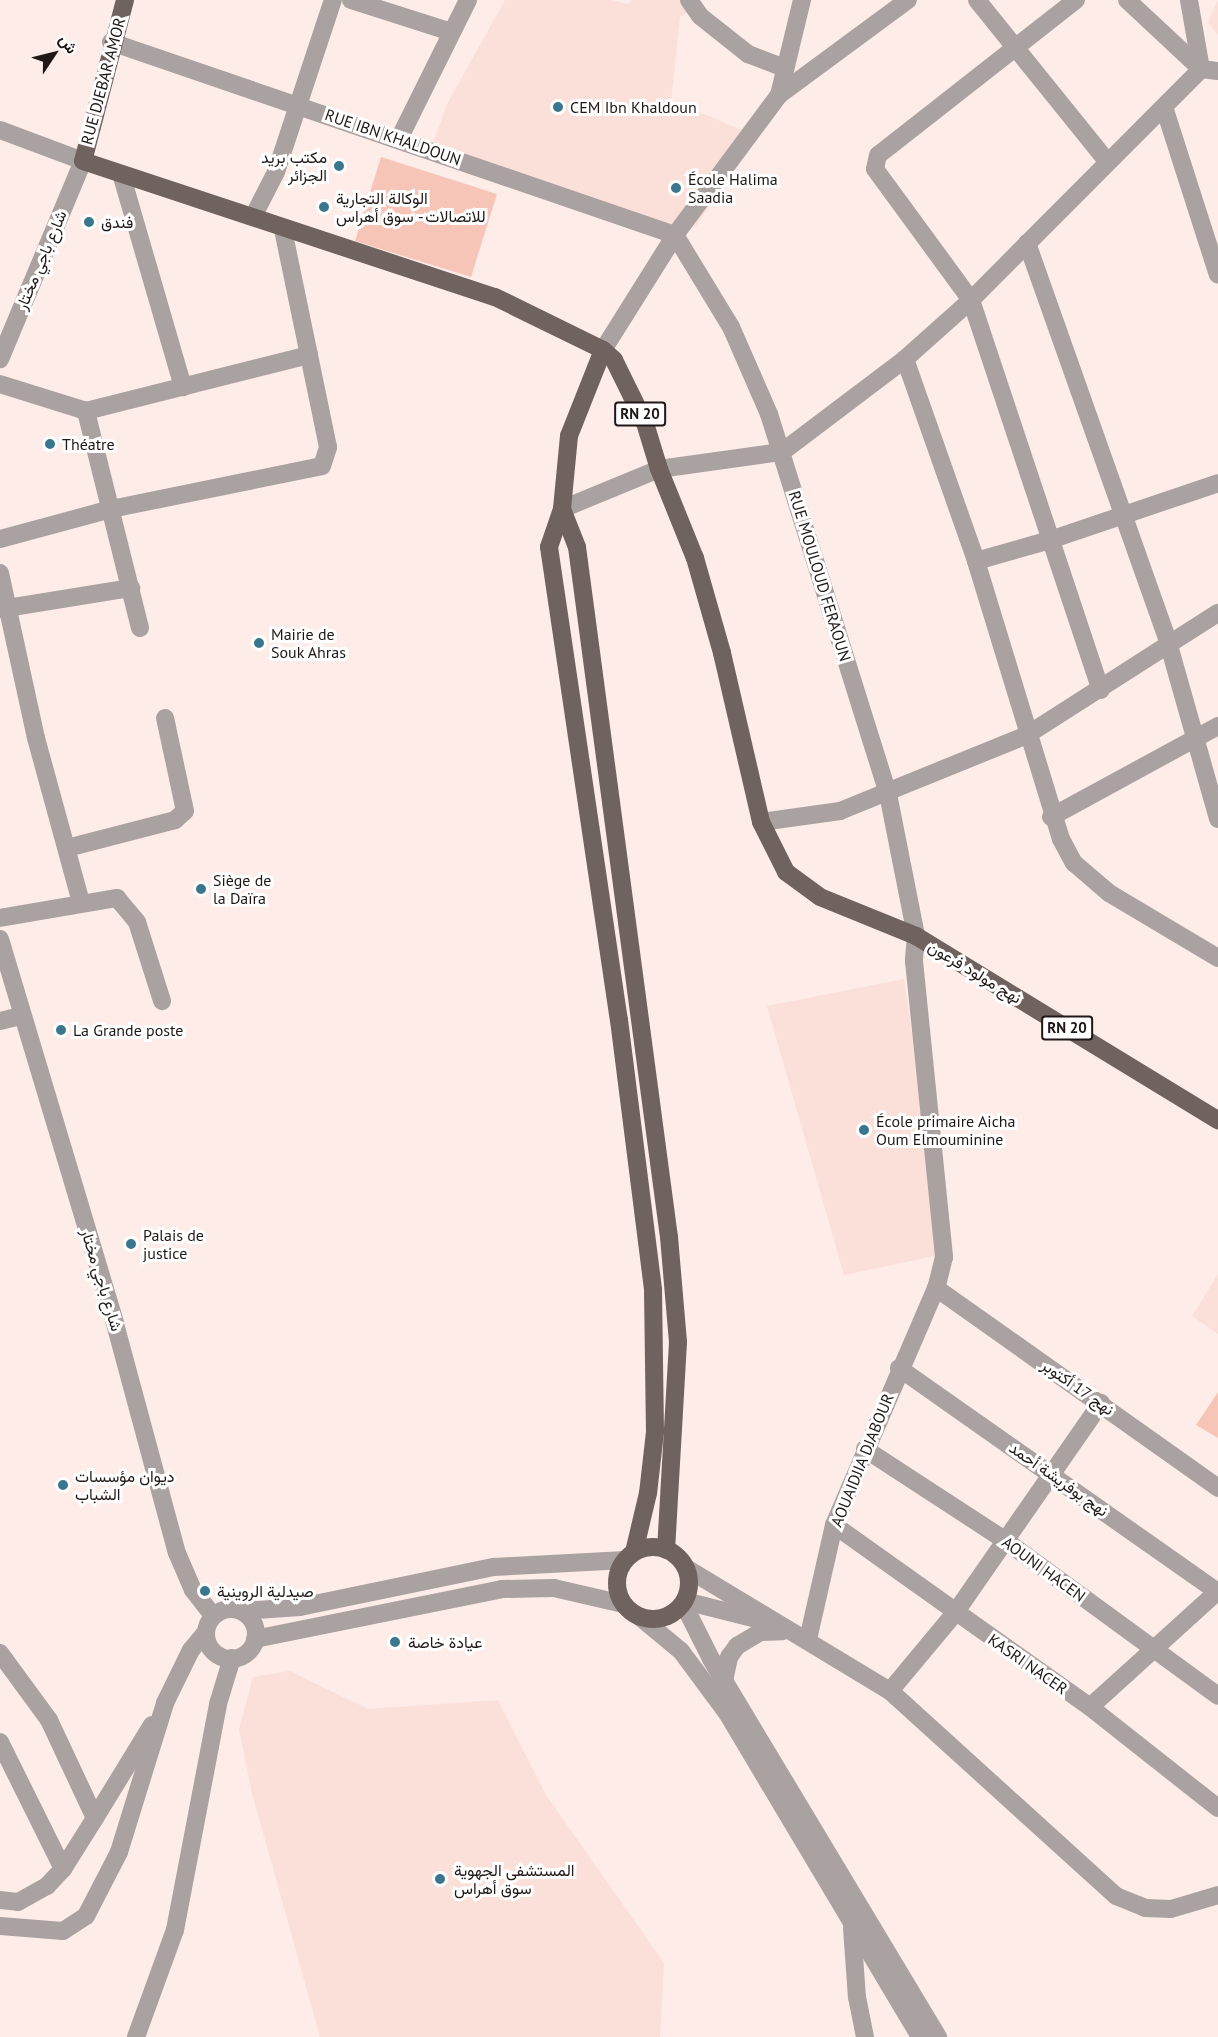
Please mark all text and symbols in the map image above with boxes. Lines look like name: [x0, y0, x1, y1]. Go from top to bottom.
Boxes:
street label: RUE DJEBAR AMOR: [77, 15, 129, 147]
north arrow: [24, 24, 84, 84]
text: ش: [55, 30, 82, 57]
place label: CEM Ibn Khaldoun: [570, 97, 697, 117]
marker: CEM Ibn Khaldoun: [551, 100, 565, 114]
street label: RUE IBN KHALDOUN: [322, 105, 464, 169]
place label: مكتب بريد الجزائر: [261, 147, 327, 185]
marker: مكتب بريد الجزائر: [332, 159, 346, 173]
place label: École Halima Saadia: [688, 169, 778, 207]
marker: École Halima Saadia: [669, 181, 683, 195]
place label: الوكالة التجارية للاتصالات - سوق أهراس: [336, 188, 488, 226]
marker: الوكالة التجارية للاتصالات - سوق أهراس: [317, 200, 331, 214]
street label: شارع باجي مختار: [11, 207, 71, 313]
place label: فندق: [101, 212, 133, 232]
marker: فندق: [82, 215, 96, 229]
road number: RN 20: [613, 402, 667, 426]
place label: Théatre: [62, 434, 115, 454]
marker: Théatre: [43, 437, 57, 451]
street label: RUE MOULOUD FERAOUN: [785, 488, 855, 664]
place label: Mairie de Souk Ahras: [271, 624, 347, 662]
marker: Mairie de Souk Ahras: [252, 636, 266, 650]
place label: Siège de la Daïra: [213, 870, 271, 908]
marker: Siège de la Daïra: [194, 882, 208, 896]
street label: نهج مولود فرعون: [925, 937, 1025, 1007]
road number: RN 20: [1040, 1016, 1094, 1040]
place label: La Grande poste: [73, 1020, 183, 1040]
marker: La Grande poste: [54, 1023, 68, 1037]
place label: École primaire Aicha Oum Elmouminine: [876, 1111, 1016, 1149]
marker: École primaire Aicha Oum Elmouminine: [857, 1123, 871, 1137]
place label: Palais de justice: [143, 1225, 204, 1263]
street label: شارع باجي مختار: [77, 1227, 127, 1333]
marker: Palais de justice: [124, 1237, 138, 1251]
street label: نهج 17 أكتوبر: [1038, 1355, 1118, 1419]
street label: AOUAIDJIA DJABOUR: [826, 1390, 898, 1530]
street label: نهج بوفريشة أحمد: [1006, 1438, 1112, 1520]
place label: ديوان مؤسسات الشباب: [75, 1466, 174, 1504]
marker: ديوان مؤسسات الشباب: [56, 1478, 70, 1492]
street label: AOUNI HACEN: [999, 1532, 1089, 1606]
place label: صيدلية الروينية: [217, 1581, 314, 1601]
marker: صيدلية الروينية: [198, 1584, 212, 1598]
street label: KASRI NACER: [985, 1630, 1071, 1698]
place label: عيادة خاصة: [408, 1632, 482, 1652]
marker: عيادة خاصة: [386, 1633, 404, 1651]
place label: المستشفى الجهوية سوق أهراس: [454, 1860, 574, 1898]
marker: المستشفى الجهوية سوق أهراس: [431, 1870, 449, 1888]

